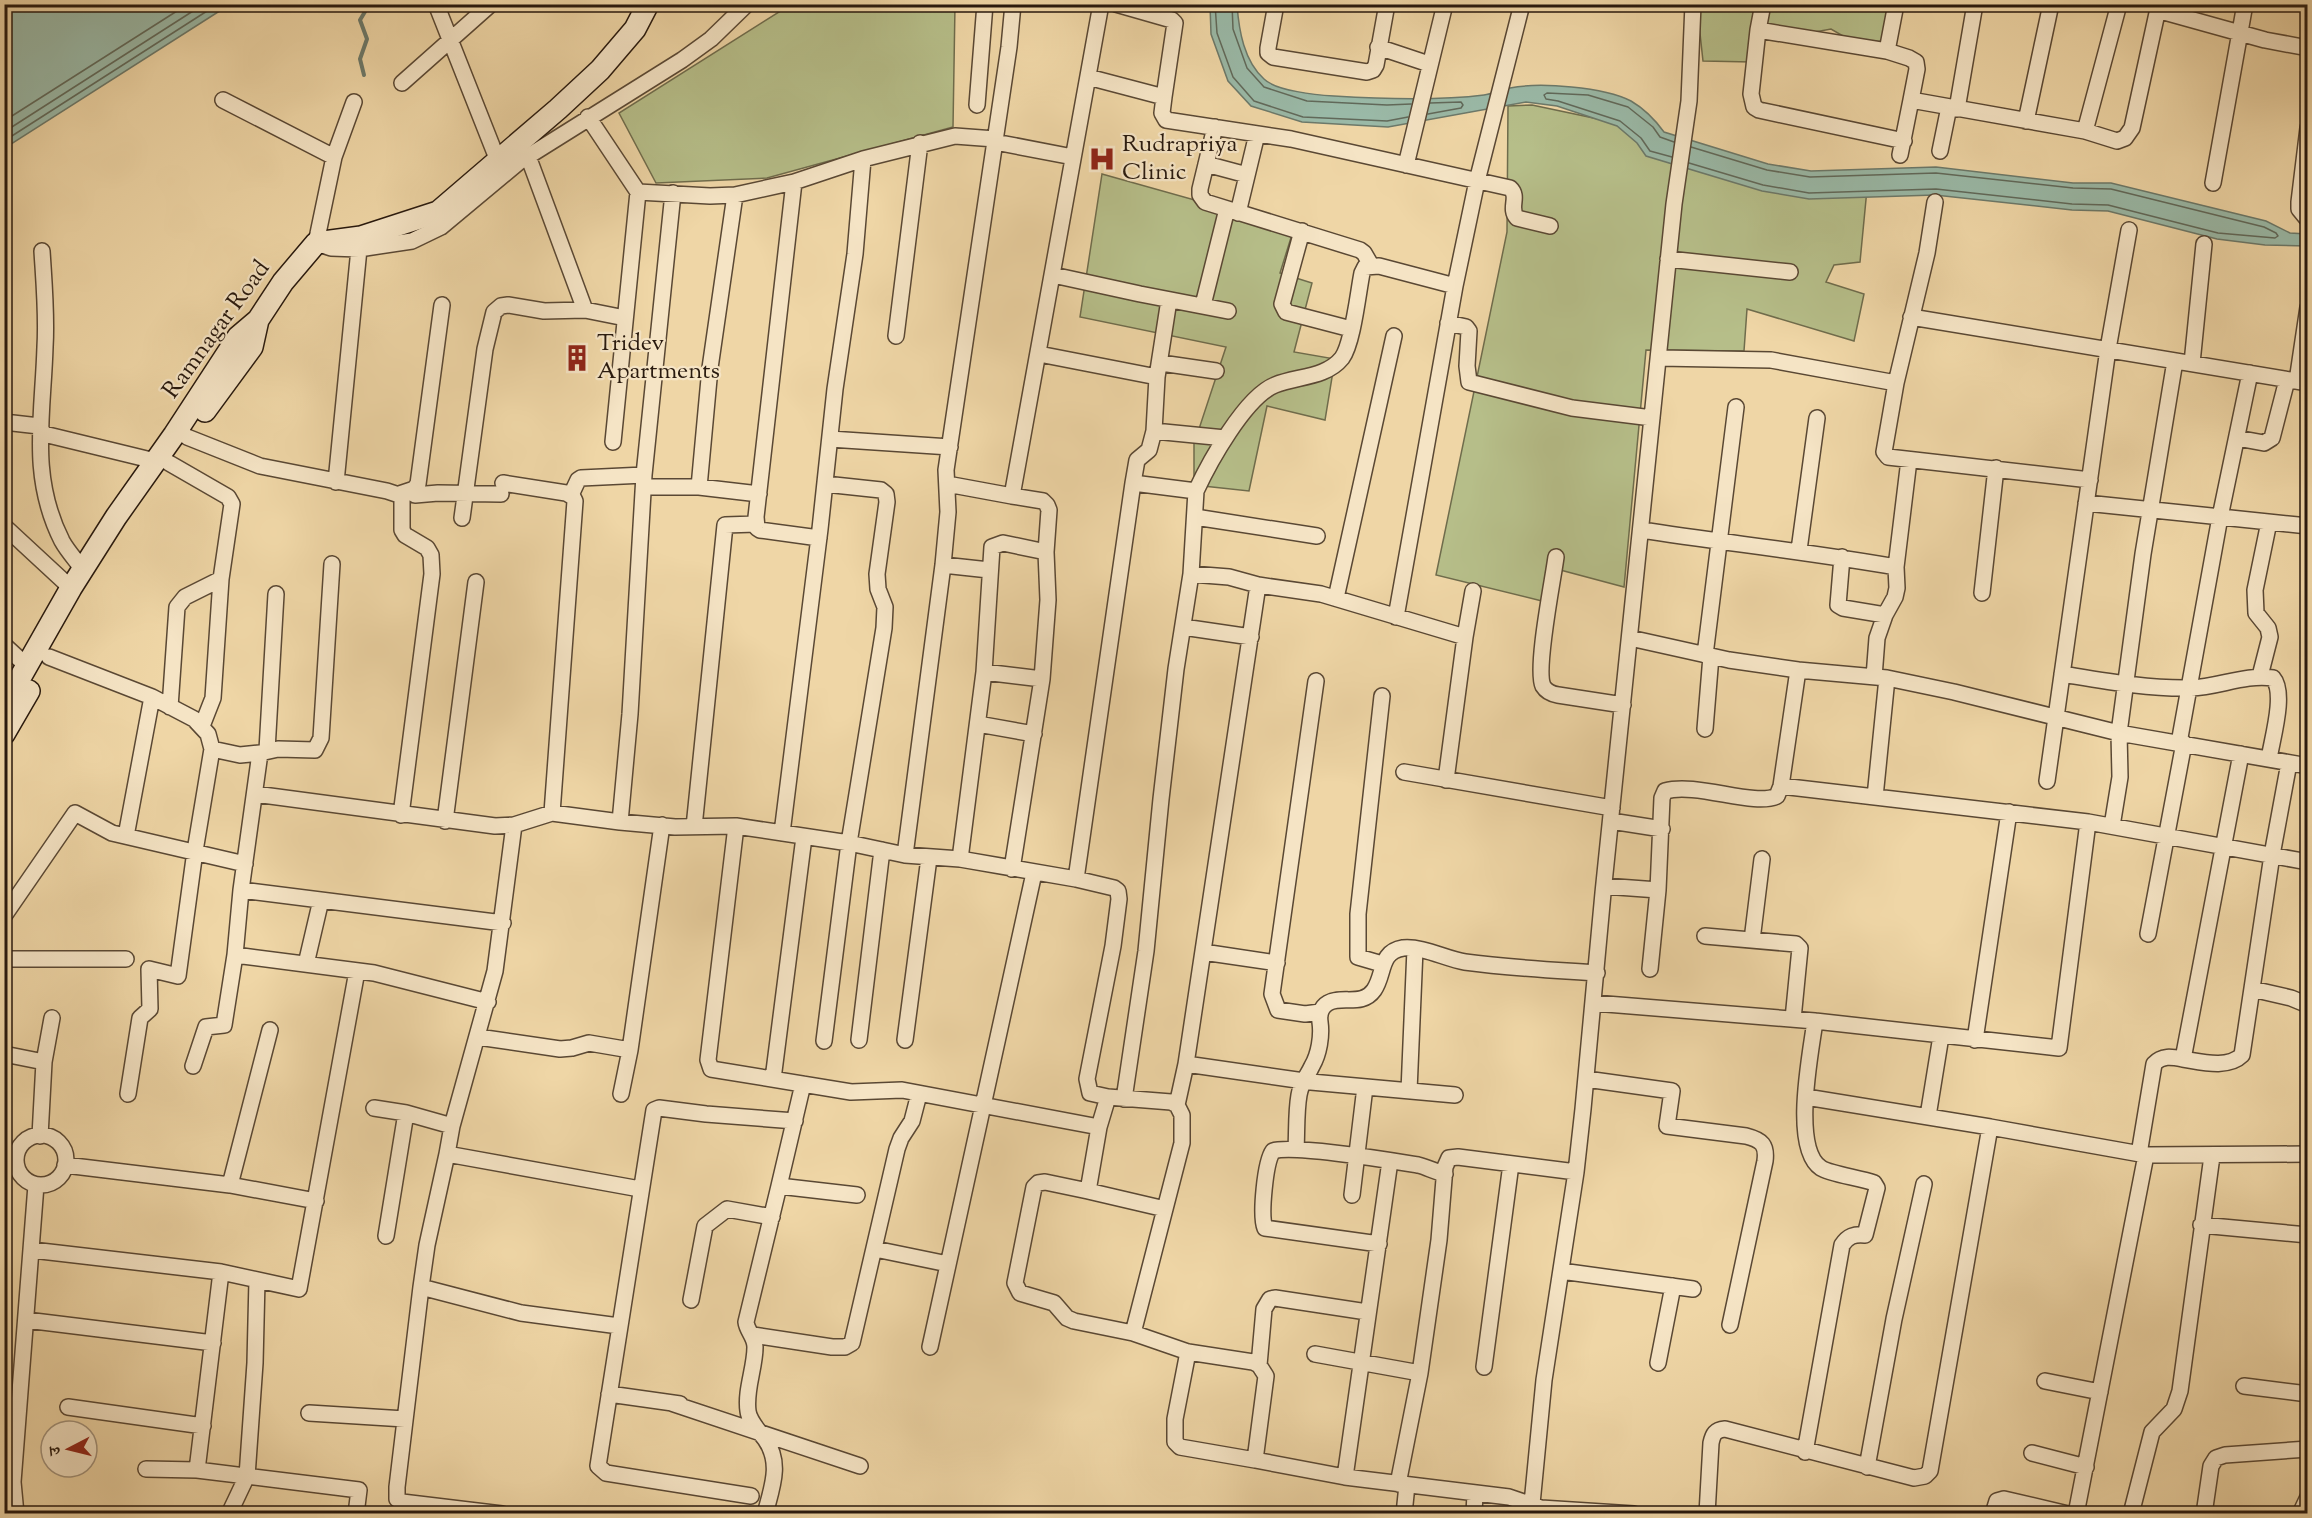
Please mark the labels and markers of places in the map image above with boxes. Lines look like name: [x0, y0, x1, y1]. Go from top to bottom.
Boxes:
place label: Rudrapriya Clinic: [1122, 128, 1238, 190]
hospital icon: Rudrapriya Clinic: [1087, 144, 1117, 174]
place label: Tridev Apartments: [597, 327, 720, 389]
building icon: Tridev Apartments: [562, 343, 592, 373]

